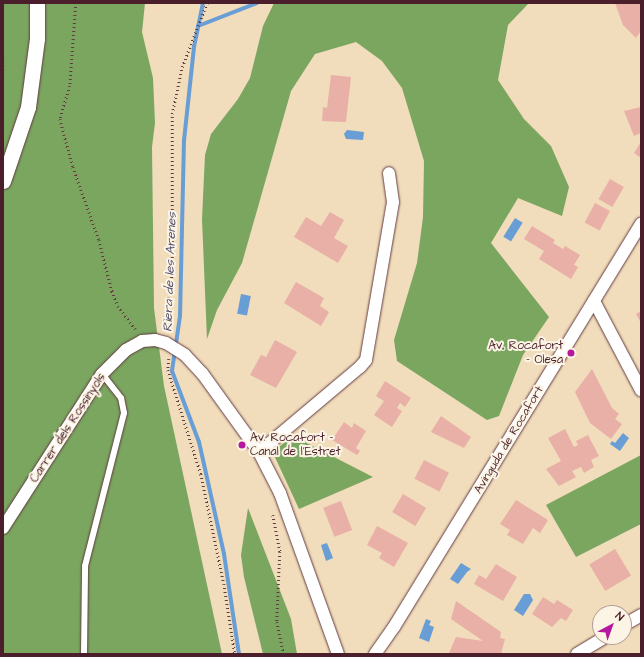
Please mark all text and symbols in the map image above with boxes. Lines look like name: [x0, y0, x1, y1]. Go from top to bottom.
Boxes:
water label: Riera de les Arenes: [160, 212, 180, 332]
place label: Av. Rocafort - Olesa: [488, 339, 563, 367]
marker: Av. Rocafort - Olesa: [566, 348, 576, 358]
street label: Carrer dels Rossinyols: [27, 371, 109, 485]
street label: Avinguda de Rocafort: [471, 384, 547, 496]
place label: Av. Rocafort - Canal de l'Estret: [250, 431, 341, 459]
marker: Av. Rocafort - Canal de l'Estret: [237, 440, 247, 450]
north arrow: [592, 605, 632, 645]
text: N: [612, 608, 627, 624]

